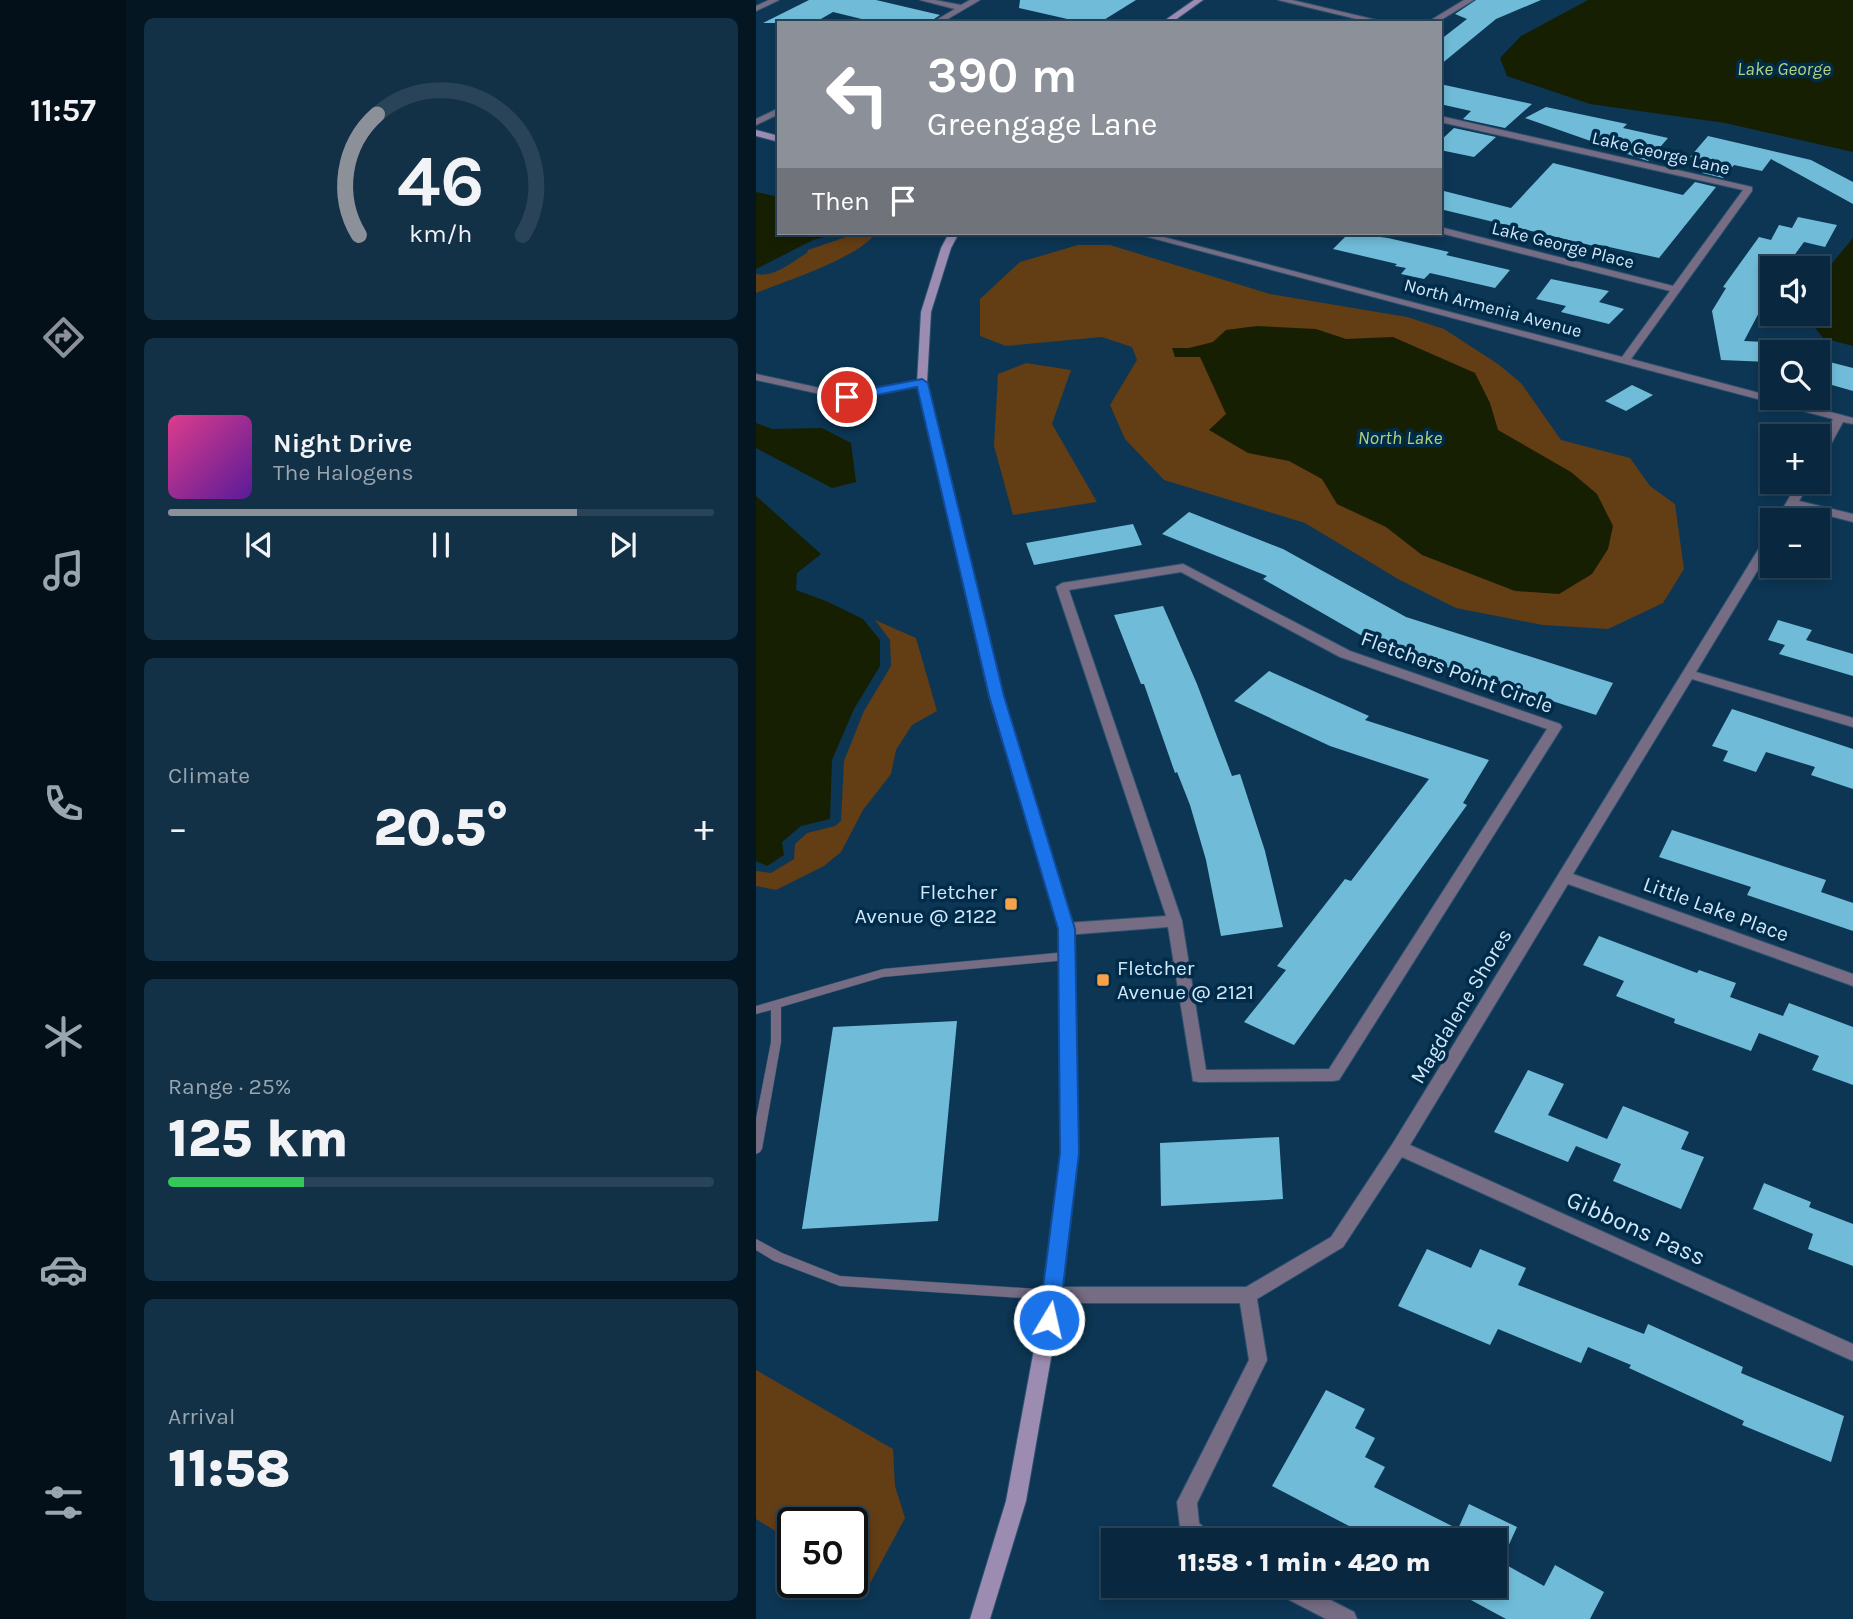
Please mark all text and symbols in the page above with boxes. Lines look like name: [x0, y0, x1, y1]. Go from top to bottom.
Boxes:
text: 390 m: [927, 47, 1077, 104]
icon: left: [812, 49, 903, 140]
water label: Lake George: [1737, 58, 1831, 80]
text: 11:57: [30, 92, 96, 129]
text: Greengage Lane: [927, 106, 1157, 143]
street label: Lake George Lane: [1590, 126, 1732, 180]
text: 46: [397, 138, 485, 223]
icon: arrive: [884, 182, 922, 220]
text: Then: [812, 186, 870, 217]
street label: Lake George Place: [1490, 217, 1636, 273]
text: km/h: [409, 219, 473, 248]
map controls: [1760, 256, 1830, 578]
button: sound: [1760, 256, 1830, 326]
street label: North Armenia Avenue: [1402, 274, 1584, 342]
icon: directions: [39, 313, 88, 362]
button: search: [1760, 340, 1830, 410]
pin: [817, 367, 877, 427]
icon: arrive: [828, 378, 866, 416]
button: +: [1760, 424, 1830, 494]
water label: North Lake: [1358, 427, 1442, 449]
text: Night Drive: [273, 428, 412, 459]
text: The Halogens: [273, 459, 413, 486]
button: −: [1760, 508, 1830, 578]
icon: previous: [240, 526, 278, 564]
icon: pause: [422, 526, 460, 564]
icon: next: [604, 526, 642, 564]
icon: music: [39, 546, 88, 595]
street label: Fletchers Point Circle: [1358, 626, 1556, 718]
text: Climate: [168, 762, 250, 789]
icon: phone: [39, 779, 88, 828]
text: 20.5°: [373, 797, 509, 858]
text: −: [168, 806, 188, 851]
text: +: [694, 806, 714, 851]
street label: Little Lake Place: [1640, 872, 1792, 946]
place label: Fletcher Avenue @ 2122: [855, 880, 997, 928]
marker: Fletcher Avenue @ 2122: [1003, 896, 1019, 912]
street label: Magdalene Shores: [1405, 924, 1517, 1088]
place label: Fletcher Avenue @ 2121: [1117, 956, 1254, 1004]
marker: Fletcher Avenue @ 2121: [1095, 972, 1111, 988]
icon: climate: [39, 1012, 88, 1061]
text: Range · 25%: [168, 1073, 291, 1100]
text: 125 km: [168, 1108, 348, 1169]
street label: Gibbons Pass: [1562, 1185, 1710, 1271]
icon: car: [39, 1245, 88, 1294]
position arrow: [1012, 1283, 1086, 1357]
text: Arrival: [168, 1403, 235, 1430]
text: 11:58: [168, 1438, 291, 1499]
icon: filters: [39, 1478, 88, 1527]
speed limit sign: 50: [777, 1507, 868, 1598]
text: 11:58 · 1 min · 420 m: [1177, 1547, 1431, 1578]

